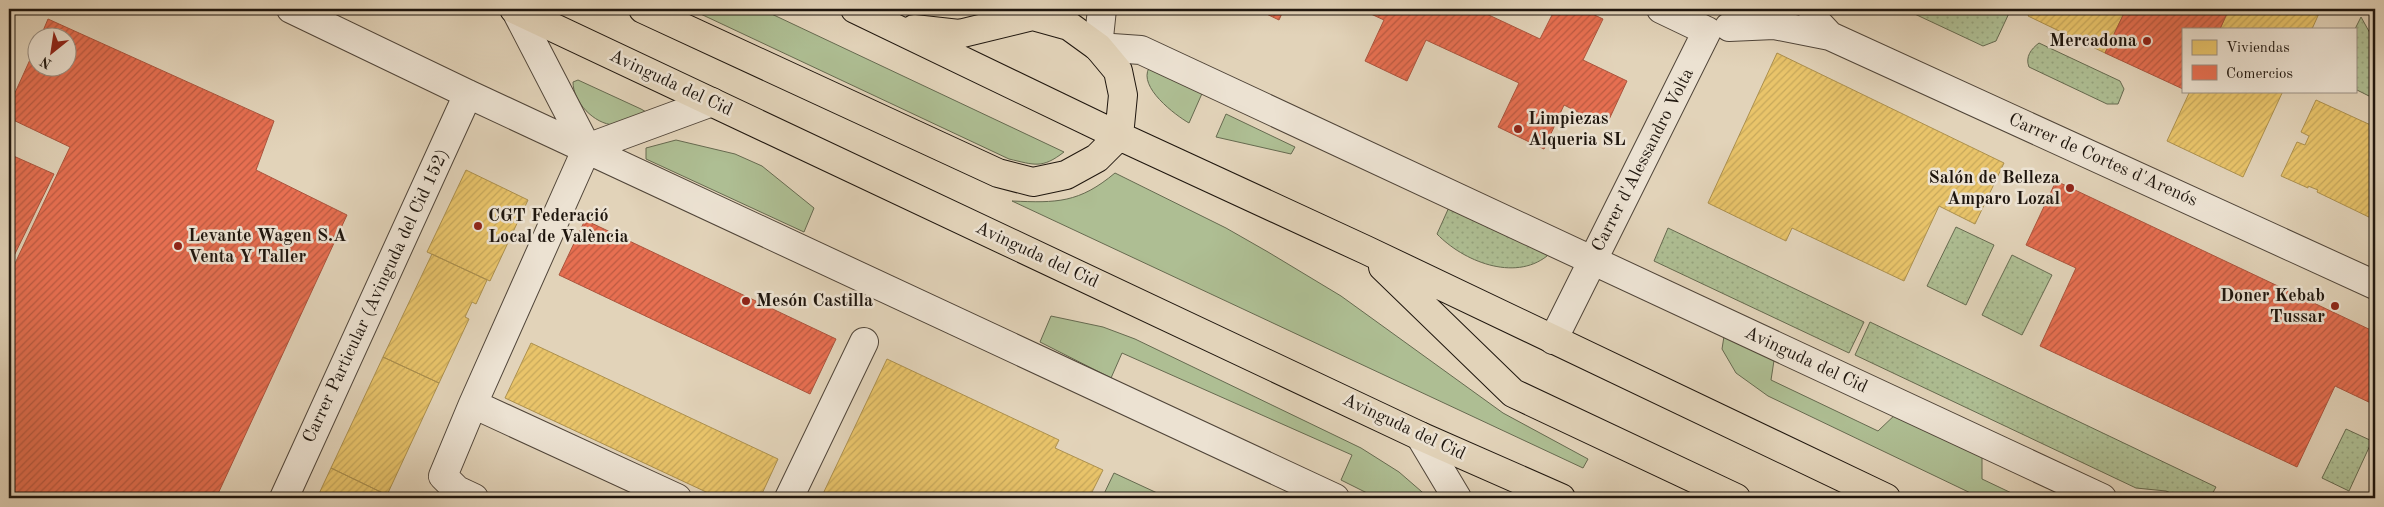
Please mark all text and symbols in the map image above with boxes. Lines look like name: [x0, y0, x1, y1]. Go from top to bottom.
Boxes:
north arrow: [28, 28, 78, 78]
legend: [2182, 28, 2356, 92]
place label: Mercadona: [2049, 32, 2137, 50]
marker: Mercadona: [2141, 35, 2153, 47]
text: Viviendas: [2226, 41, 2290, 56]
street label: Avinguda del Cid: [607, 47, 735, 119]
text: N: [38, 54, 54, 71]
street label: Carrer d'Alessandro Volta: [1589, 65, 1697, 255]
text: Comercios: [2226, 67, 2293, 82]
place label: Limpiezas Alqueria SL: [1528, 110, 1626, 149]
street label: Carrer de Cortes d'Arenós: [2006, 110, 2200, 210]
marker: Limpiezas Alqueria SL: [1512, 123, 1524, 135]
street label: Carrer Particular (Avinguda del Cid 152): [299, 146, 452, 446]
place label: Salón de Belleza Amparo Lozal: [1929, 169, 2060, 208]
marker: Salón de Belleza Amparo Lozal: [2064, 182, 2076, 194]
place label: CGT Federació Local de València: [488, 207, 629, 246]
street label: Avinguda del Cid: [973, 219, 1101, 291]
marker: CGT Federació Local de València: [472, 220, 484, 232]
place label: Levante Wagen S.A Venta Y Taller: [188, 227, 347, 266]
marker: Levante Wagen S.A Venta Y Taller: [172, 240, 184, 252]
place label: Doner Kebab Tussar: [2220, 287, 2325, 326]
place label: Mesón Castilla: [756, 292, 873, 310]
marker: Mesón Castilla: [740, 295, 752, 307]
marker: Doner Kebab Tussar: [2329, 300, 2341, 312]
street label: Avinguda del Cid: [1742, 324, 1870, 396]
street label: Avinguda del Cid: [1340, 391, 1468, 463]

